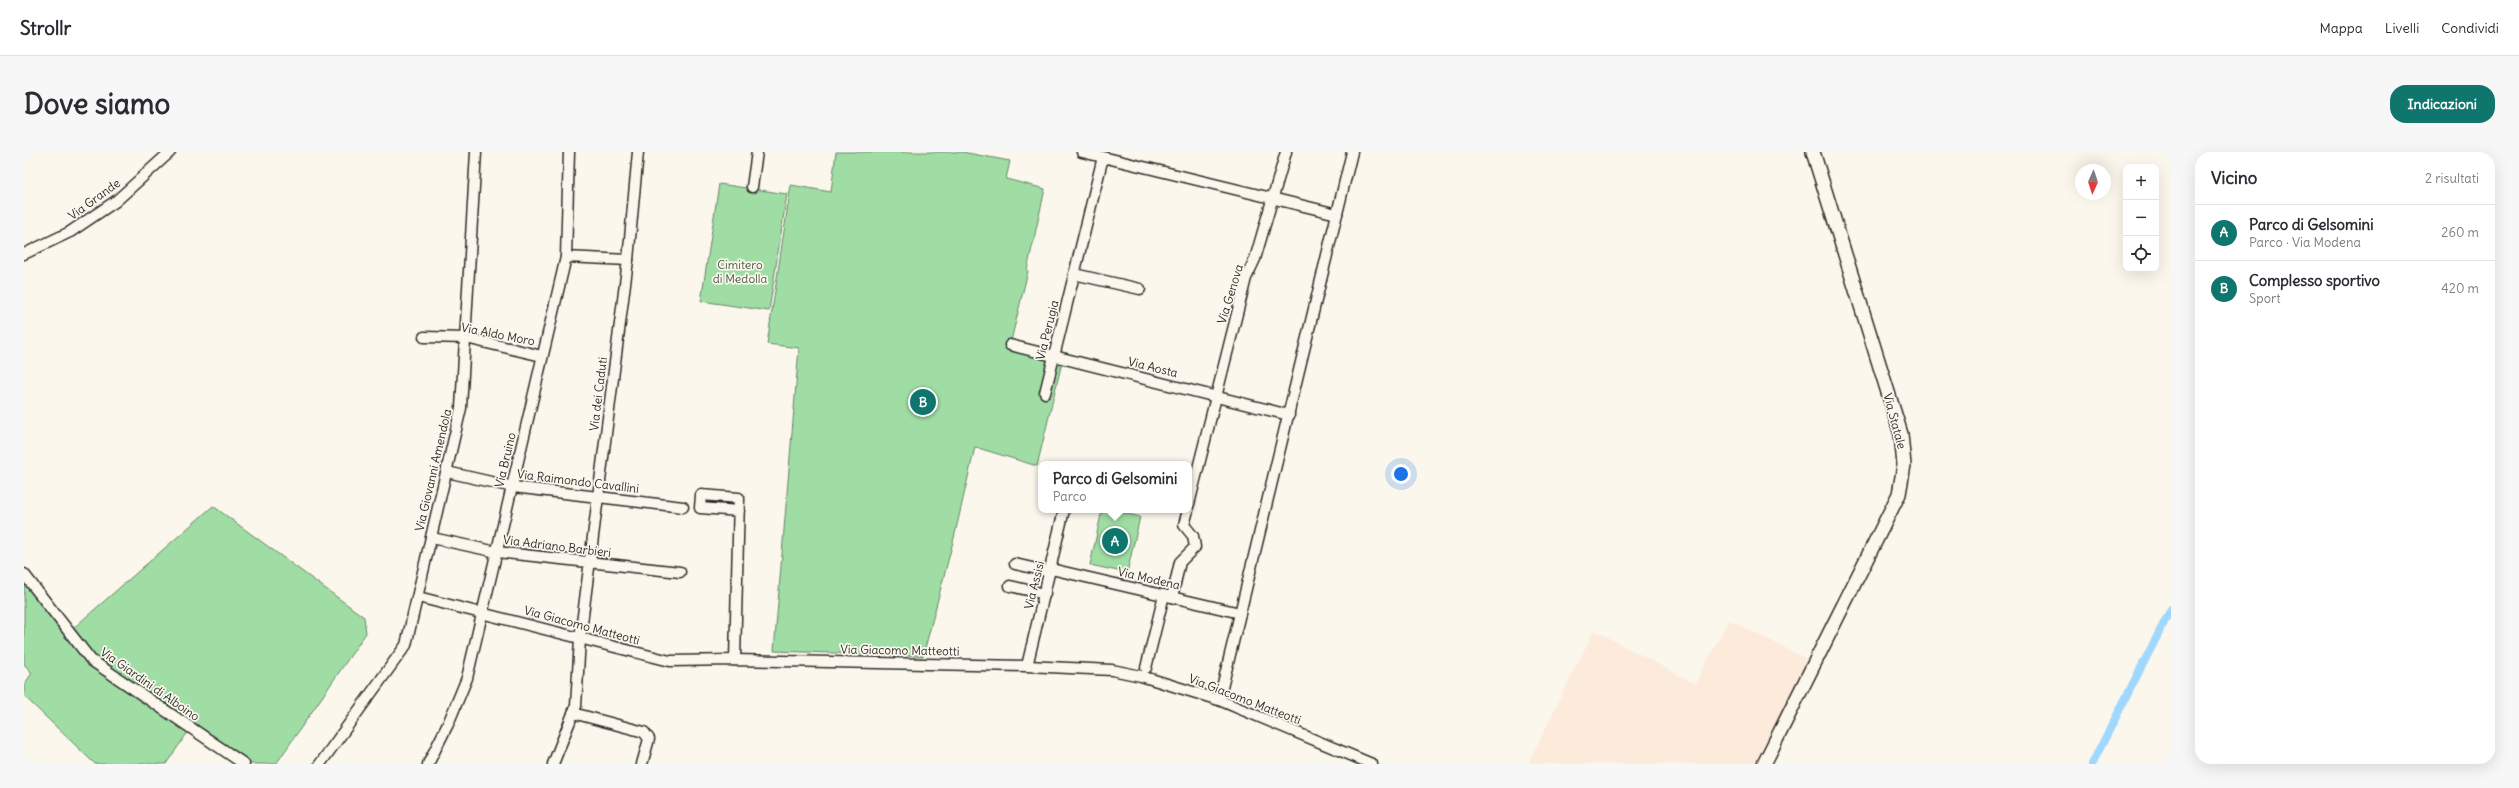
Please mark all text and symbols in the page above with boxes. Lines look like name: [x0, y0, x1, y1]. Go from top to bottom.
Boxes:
text: Strollr: [20, 16, 71, 40]
text: Mappa: [2320, 19, 2363, 37]
text: Livelli: [2385, 19, 2419, 37]
text: Condividi: [2441, 19, 2499, 37]
button: Indicazioni: [2390, 85, 2495, 123]
text: Dove siamo: [24, 86, 170, 122]
north arrow: [2075, 164, 2111, 200]
map controls: [2123, 164, 2159, 272]
button: +: [2123, 164, 2159, 200]
text: Vicino: [2211, 167, 2257, 189]
text: 2 risultati: [2425, 170, 2479, 187]
street label: Via Grande: [65, 175, 123, 223]
button: −: [2123, 200, 2159, 236]
text: Parco di Gelsomini: [2249, 215, 2374, 234]
text: A: [2220, 224, 2228, 241]
text: 260 m: [2441, 224, 2479, 241]
text: Parco · Via Modena: [2249, 234, 2361, 251]
button: locate: [2123, 236, 2159, 272]
park label: Cimitero di Medolla: [713, 257, 768, 286]
street label: Via Genova: [1214, 262, 1246, 326]
text: Complesso sportivo: [2249, 271, 2380, 290]
text: B: [2220, 280, 2228, 297]
text: 420 m: [2441, 280, 2479, 297]
text: Sport: [2249, 290, 2281, 307]
street label: Via Perugia: [1032, 298, 1062, 362]
street label: Via Aldo Moro: [460, 319, 536, 349]
street label: Via Aosta: [1127, 354, 1180, 380]
street label: Via dei Caduti: [586, 356, 610, 432]
pin: B: [910, 387, 936, 417]
street label: Via Statale: [1880, 391, 1910, 451]
street label: Via Giovanni Amendola: [412, 407, 454, 533]
street label: Via Bruino: [491, 431, 519, 489]
popup: [1038, 461, 1192, 513]
your location: [1391, 464, 1411, 484]
street label: Via Raimondo Cavallini: [516, 466, 640, 496]
text: Parco di Gelsomini: [1053, 469, 1177, 488]
text: Parco: [1053, 488, 1087, 505]
pin: A: [1102, 526, 1128, 556]
street label: Via Adriano Barbieri: [502, 532, 612, 560]
street label: Via Assisi: [1021, 559, 1047, 611]
street label: Via Modena: [1116, 564, 1182, 592]
street label: Via Giacomo Matteotti: [522, 602, 642, 648]
street label: Via Giacomo Matteotti: [840, 641, 960, 659]
street label: Via Giardini di Alboino: [97, 644, 203, 724]
street label: Via Giacomo Matteotti: [1187, 671, 1303, 727]

